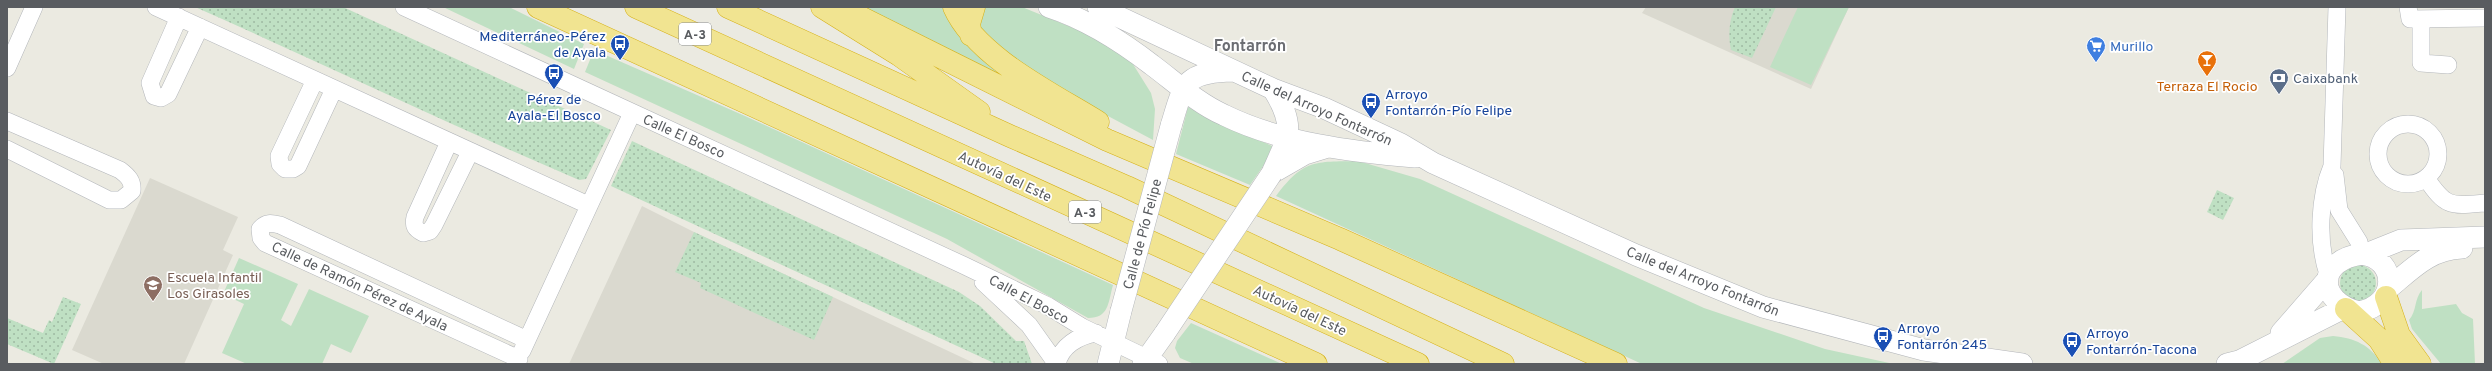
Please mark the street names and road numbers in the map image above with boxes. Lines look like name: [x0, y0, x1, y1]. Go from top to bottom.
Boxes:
road number: A-3: [679, 23, 711, 45]
street label: Calle del Arroyo Fontarrón: [1238, 68, 1395, 150]
street label: Calle El Bosco: [640, 112, 727, 163]
street label: Autovía del Este: [955, 148, 1054, 206]
street label: Calle de Pío Felipe: [1120, 177, 1166, 292]
road number: A-3: [1069, 201, 1101, 223]
street label: Calle de Ramón Pérez de Ayala: [268, 239, 450, 336]
street label: Calle del Arroyo Fontarrón: [1623, 244, 1781, 321]
street label: Calle El Bosco: [985, 272, 1071, 329]
street label: Autovía del Este: [1250, 282, 1349, 340]

